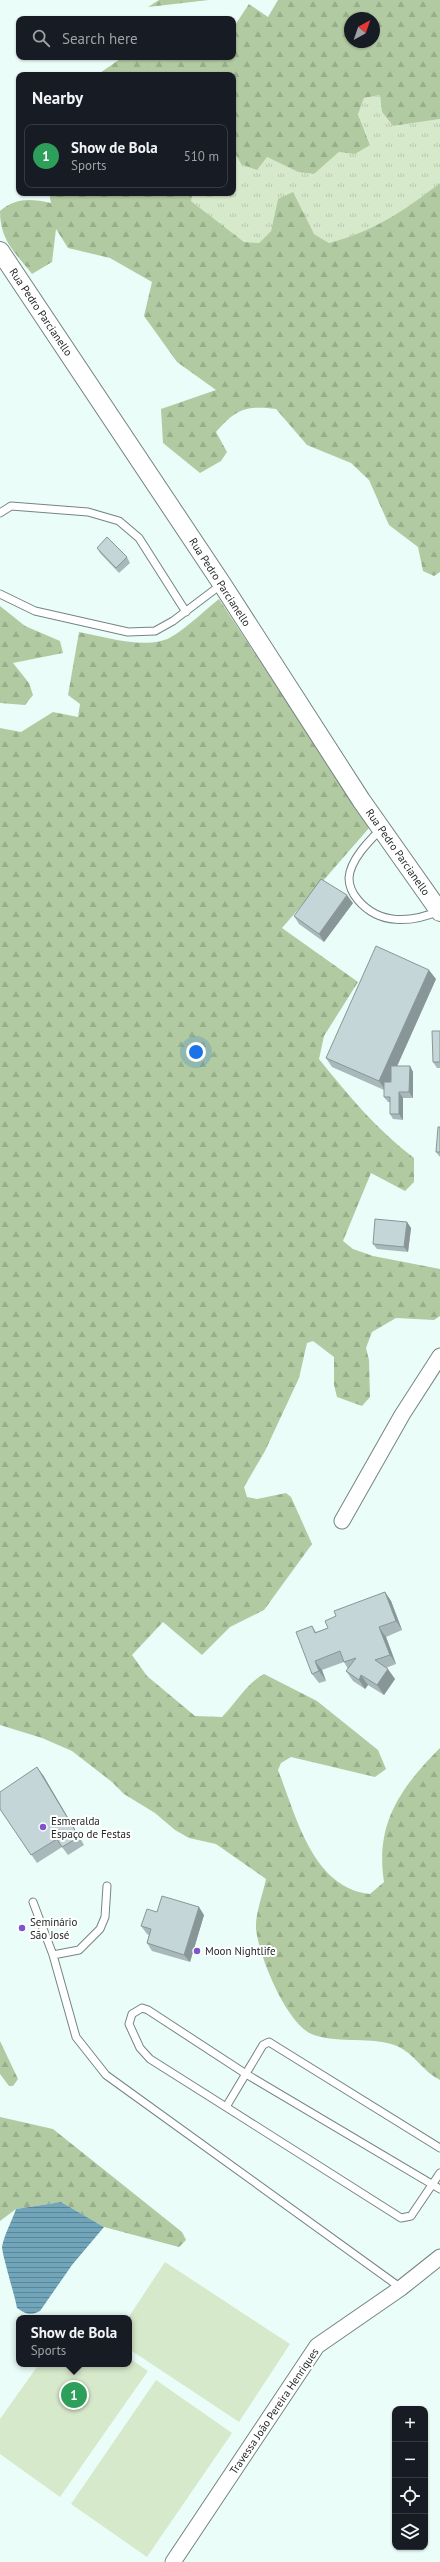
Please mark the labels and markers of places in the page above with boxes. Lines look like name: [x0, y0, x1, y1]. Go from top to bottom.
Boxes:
place label: Esmeralda Espaço de Festas: [51, 1814, 131, 1841]
marker: Esmeralda Espaço de Festas: [38, 1822, 48, 1832]
place label: Seminário São José: [30, 1915, 77, 1942]
marker: Seminário São José: [17, 1923, 27, 1933]
place label: Moon Nightlife: [205, 1944, 276, 1958]
marker: Moon Nightlife: [192, 1946, 202, 1956]
pin: 1: [61, 2380, 87, 2410]

